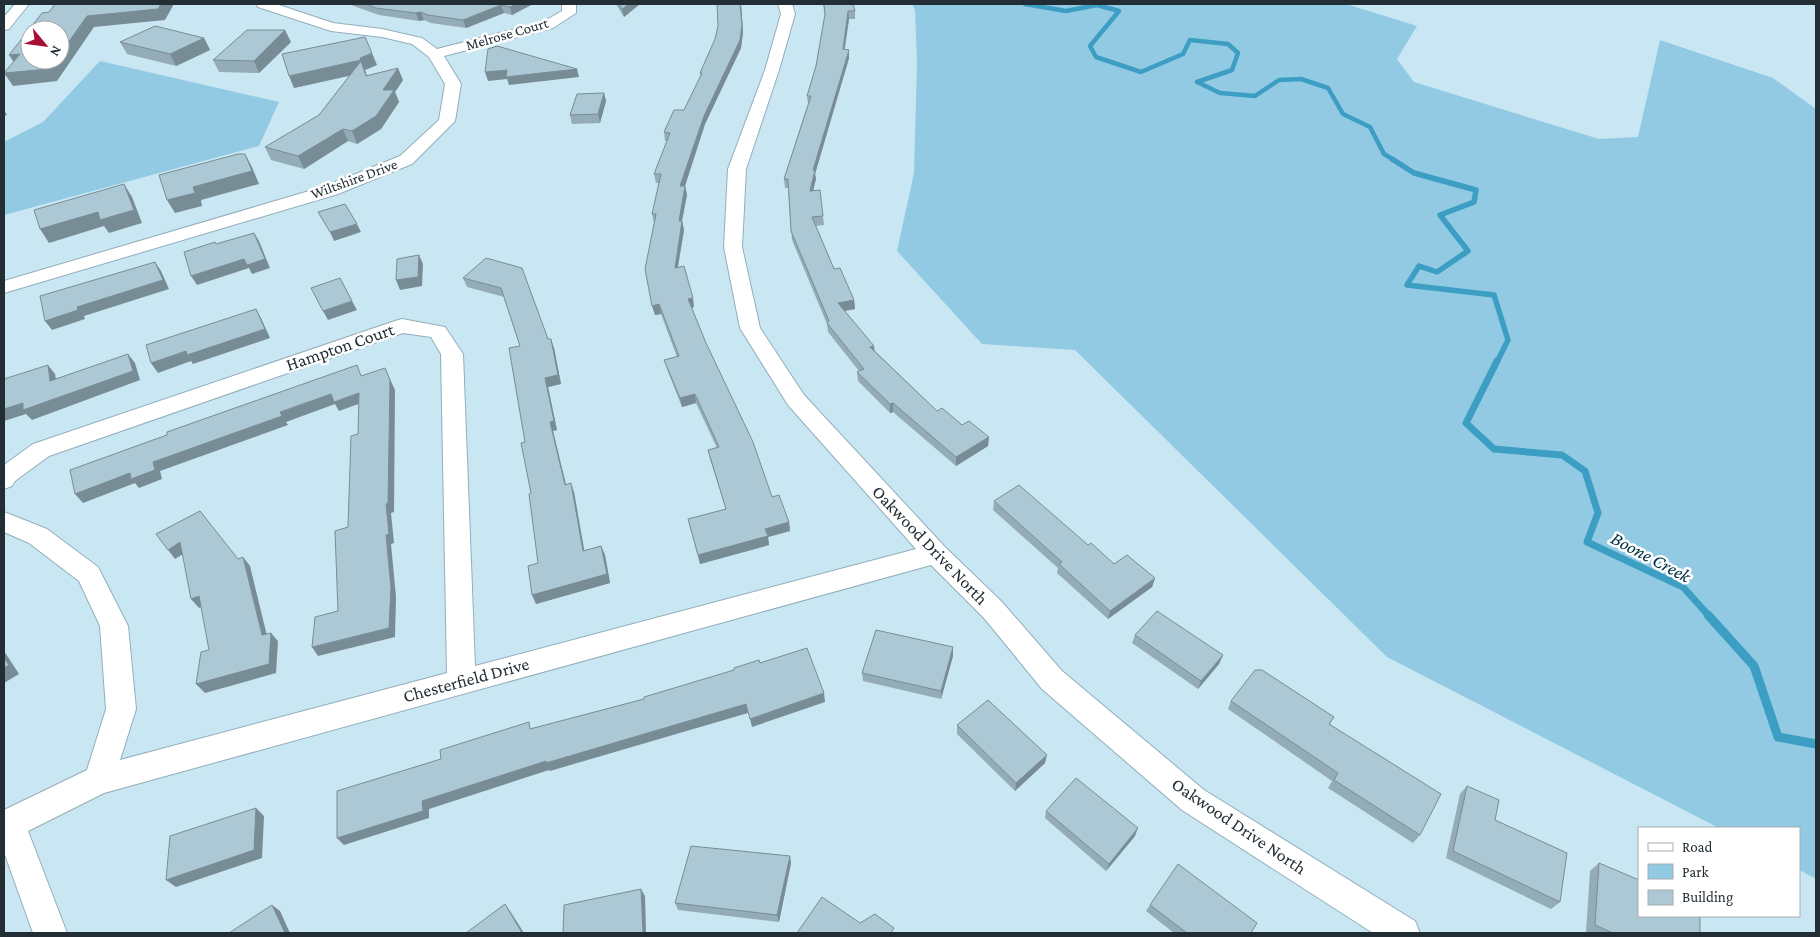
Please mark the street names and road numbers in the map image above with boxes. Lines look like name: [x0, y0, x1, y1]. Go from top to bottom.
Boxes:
street label: Melrose Court: [464, 14, 551, 53]
street label: Wiltshire Drive: [308, 156, 400, 202]
street label: Hampton Court: [283, 319, 398, 375]
street label: Oakwood Drive North: [868, 481, 992, 609]
street label: Chesterfield Drive: [401, 654, 531, 706]
street label: Oakwood Drive North: [1168, 774, 1310, 879]

